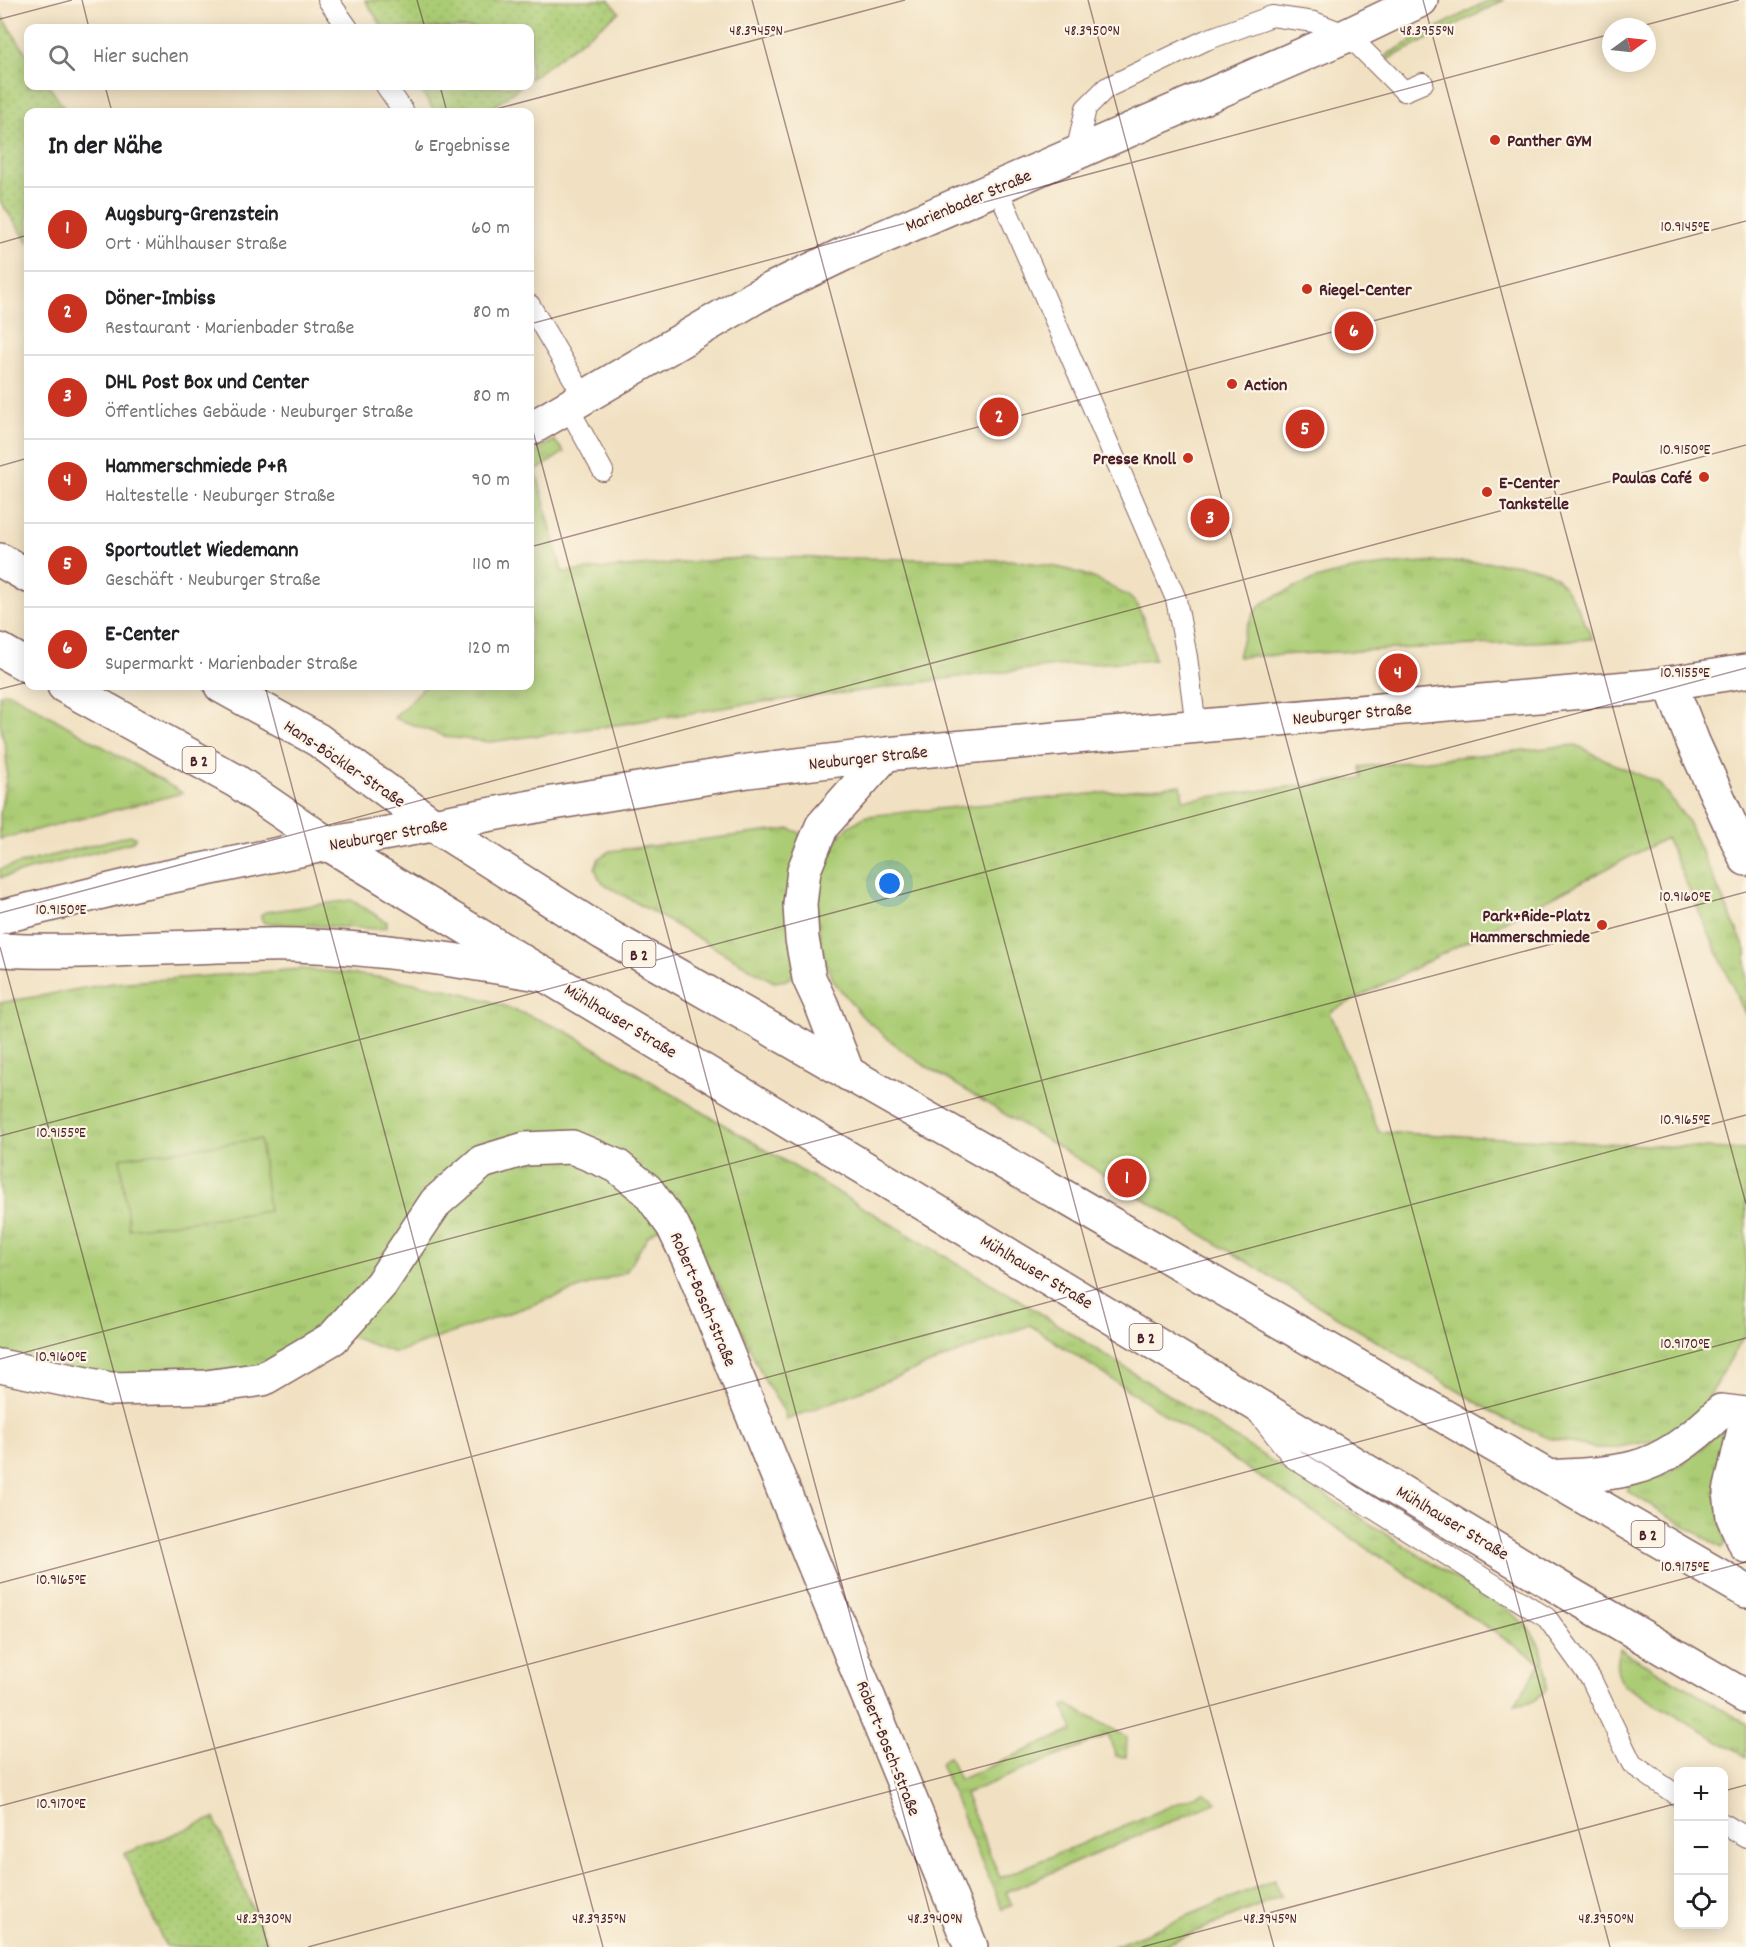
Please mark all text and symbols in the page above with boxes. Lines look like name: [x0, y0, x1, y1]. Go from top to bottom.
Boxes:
north arrow: [1602, 18, 1656, 72]
text: 48.3945°N: [729, 21, 783, 43]
text: 48.3950°N: [1064, 21, 1120, 43]
text: 48.3955°N: [1400, 21, 1454, 43]
search box: [24, 24, 534, 90]
icon: search: [45, 41, 78, 74]
text: Hier suchen: [93, 42, 189, 73]
text: In der Nähe: [48, 129, 162, 166]
place label: Panther GYM: [1507, 130, 1592, 155]
text: 6 Ergebnisse: [414, 133, 510, 161]
marker: Panther GYM: [1488, 133, 1502, 147]
street label: Marienbader Straße: [902, 164, 1036, 240]
text: Augsburg-Grenzstein: [105, 200, 278, 231]
text: 1: [65, 215, 70, 243]
text: 60 m: [471, 215, 510, 243]
text: 10.9145°E: [1661, 217, 1710, 239]
text: Ort · Mühlhauser Straße: [105, 231, 287, 259]
place label: Riegel-Center: [1319, 279, 1412, 304]
marker: Riegel-Center: [1300, 282, 1314, 296]
text: Döner-Imbiss: [105, 284, 216, 315]
text: 2: [63, 299, 72, 327]
text: 80 m: [473, 299, 510, 327]
pin: 6: [1334, 308, 1374, 354]
text: Restaurant · Marienbader Straße: [105, 315, 354, 343]
text: DHL Post Box und Center: [105, 368, 309, 399]
place label: Action: [1244, 374, 1287, 399]
marker: Action: [1225, 377, 1239, 391]
text: 3: [63, 383, 72, 411]
text: 80 m: [473, 383, 510, 411]
pin: 2: [980, 394, 1018, 440]
text: Öffentliches Gebäude · Neuburger Straße: [105, 399, 413, 427]
pin: 5: [1286, 406, 1324, 452]
text: 10.9150°E: [1660, 440, 1711, 462]
place label: Presse Knoll: [1093, 448, 1177, 473]
marker: Presse Knoll: [1181, 451, 1195, 465]
text: Hammerschmiede P+R: [105, 452, 287, 483]
text: 4: [63, 467, 72, 495]
text: 90 m: [472, 467, 510, 495]
place label: Paulas Café: [1612, 467, 1692, 492]
marker: Paulas Café: [1697, 470, 1711, 484]
place label: E-Center Tankstelle: [1499, 472, 1569, 518]
text: Haltestelle · Neuburger Straße: [105, 483, 335, 511]
marker: E-Center Tankstelle: [1480, 485, 1494, 499]
pin: 3: [1190, 496, 1230, 540]
text: Sportoutlet Wiedemann: [105, 536, 298, 567]
text: 5: [63, 551, 72, 579]
text: 110 m: [472, 551, 510, 579]
text: Geschäft · Neuburger Straße: [105, 567, 321, 595]
text: E-Center: [105, 620, 179, 651]
text: 6: [63, 635, 72, 663]
text: 120 m: [468, 635, 510, 663]
pin: 4: [1378, 650, 1418, 696]
text: Supermarkt · Marienbader Straße: [105, 651, 357, 679]
text: 10.9155°E: [1660, 663, 1710, 685]
street label: Neuburger Straße: [1292, 698, 1413, 733]
street label: Hans-Böckler-Straße: [278, 715, 410, 815]
street label: Neuburger Straße: [807, 741, 929, 778]
road number: B 2: [182, 747, 216, 773]
street label: Neuburger Straße: [327, 814, 450, 859]
your location: [875, 869, 904, 898]
text: 10.9160°E: [1659, 887, 1711, 909]
text: 10.9150°E: [36, 900, 87, 922]
place label: Park+Ride-Platz Hammerschmiede: [1470, 905, 1590, 951]
marker: Park+Ride-Platz Hammerschmiede: [1595, 918, 1609, 932]
road number: B 2: [622, 941, 656, 967]
street label: Mühlhauser Straße: [559, 979, 681, 1066]
text: 10.9165°E: [1660, 1110, 1710, 1132]
text: 10.9155°E: [36, 1123, 86, 1145]
pin: 1: [1108, 1156, 1146, 1200]
street label: Robert-Bosch-Straße: [662, 1229, 741, 1371]
street label: Mühlhauser Straße: [975, 1230, 1097, 1317]
road number: B 2: [1130, 1324, 1162, 1350]
text: 10.9170°E: [1660, 1334, 1710, 1356]
text: 10.9160°E: [35, 1347, 87, 1369]
street label: Mühlhauser Straße: [1391, 1481, 1513, 1568]
road number: B 2: [1632, 1521, 1664, 1547]
text: 10.9175°E: [1661, 1557, 1709, 1579]
text: 10.9165°E: [36, 1570, 86, 1592]
street label: Robert-Bosch-Straße: [848, 1678, 925, 1820]
map controls: [1674, 1767, 1728, 1929]
button: +: [1674, 1767, 1728, 1821]
text: 10.9170°E: [36, 1794, 86, 1816]
button: −: [1674, 1821, 1728, 1875]
button: locate: [1674, 1875, 1728, 1929]
text: 48.3930°N: [236, 1909, 292, 1931]
text: 48.3935°N: [572, 1909, 626, 1931]
text: 48.3940°N: [908, 1909, 962, 1931]
text: 48.3945°N: [1243, 1909, 1297, 1931]
text: 48.3950°N: [1578, 1909, 1634, 1931]

